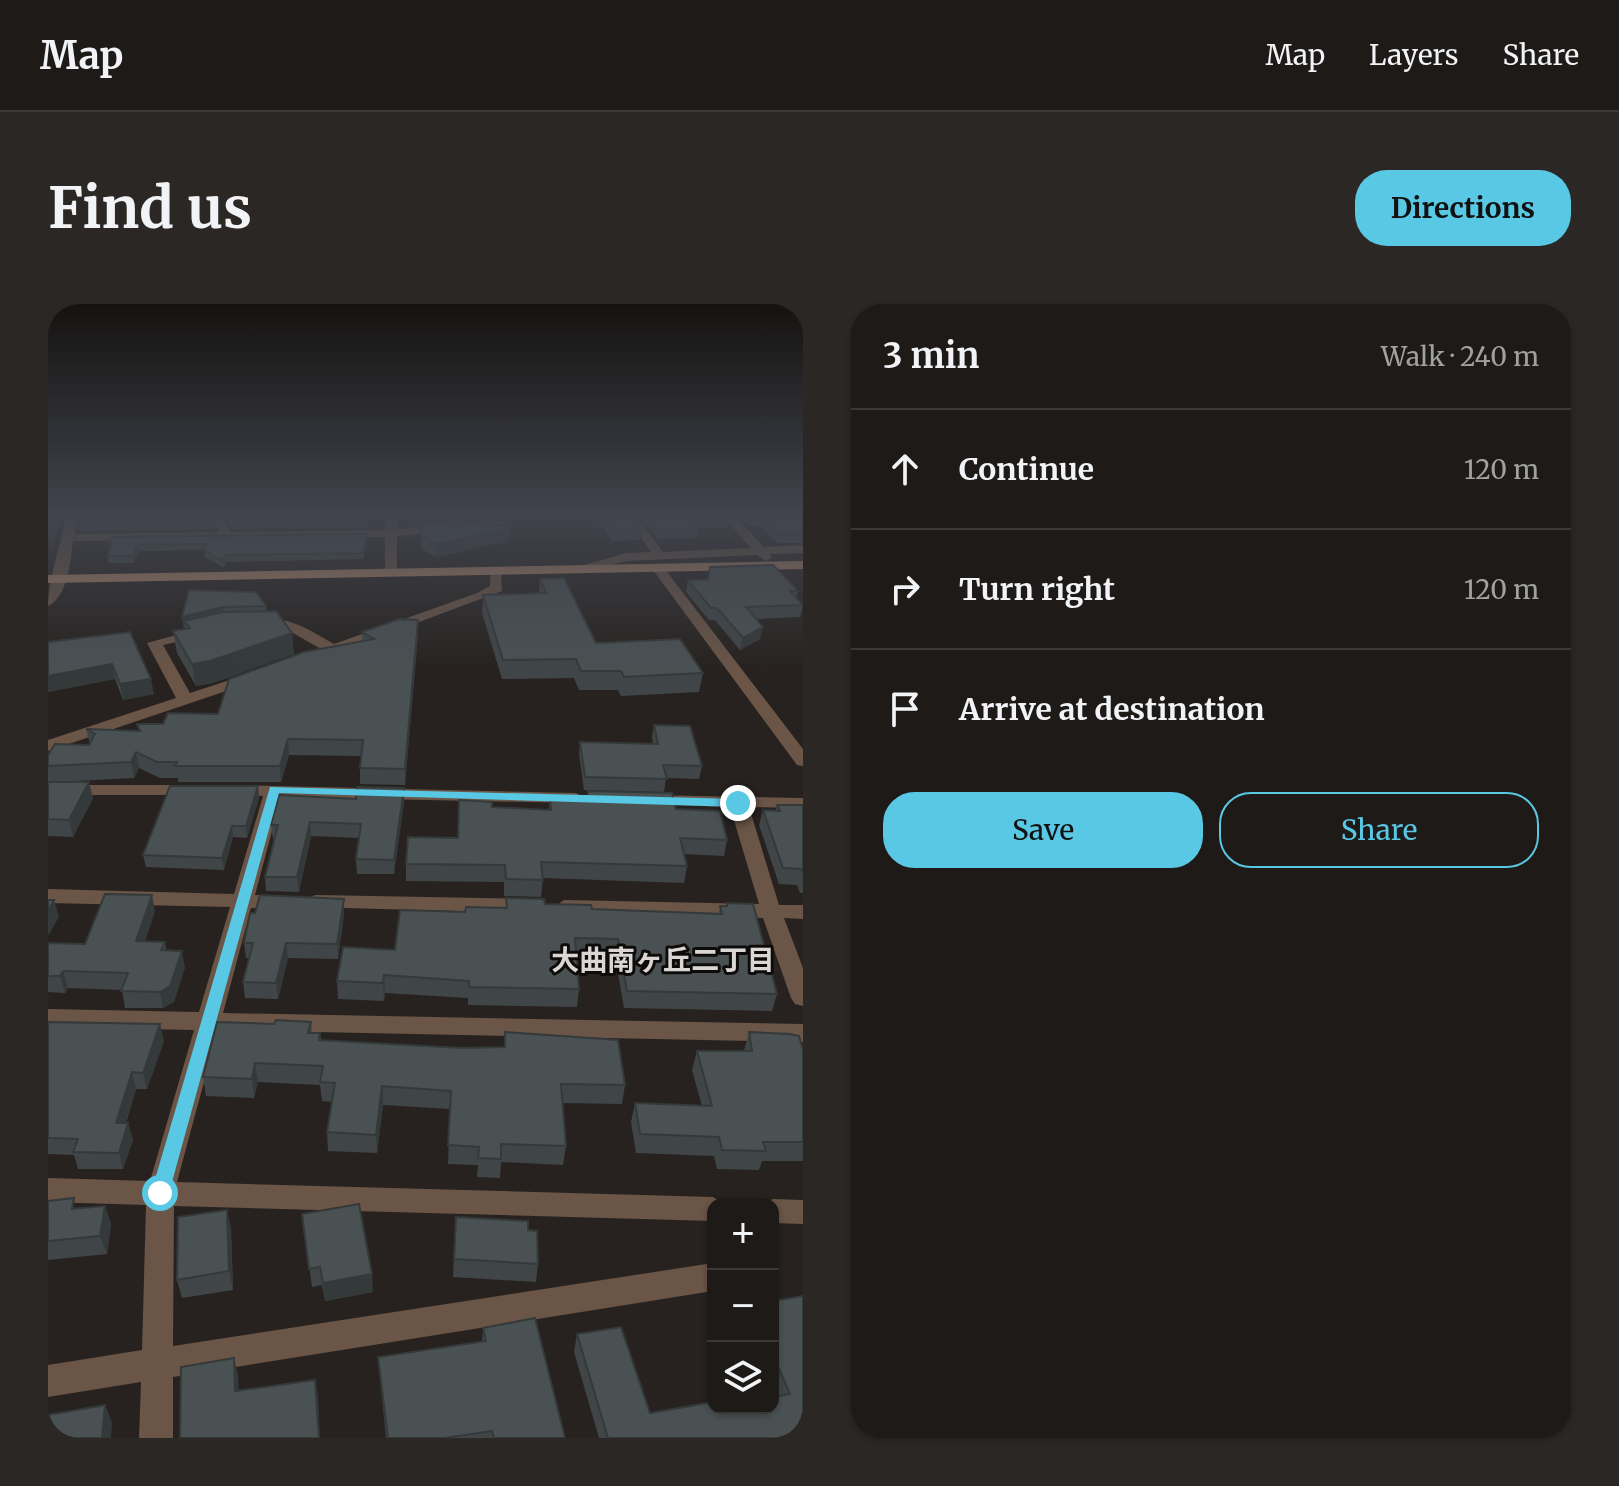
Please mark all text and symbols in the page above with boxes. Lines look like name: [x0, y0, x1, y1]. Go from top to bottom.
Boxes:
text: Map: [40, 32, 124, 79]
text: Map: [1265, 37, 1325, 73]
text: Layers: [1369, 37, 1458, 73]
text: Share: [1502, 37, 1579, 73]
button: Directions: [1355, 170, 1571, 246]
text: Find us: [48, 173, 252, 243]
text: 3 min: [883, 335, 979, 377]
text: Walk · 240 m: [1381, 340, 1539, 373]
icon: ahead: [883, 447, 927, 491]
text: Continue: [959, 450, 1094, 488]
text: 120 m: [1464, 453, 1539, 486]
icon: right: [883, 567, 927, 611]
text: Turn right: [959, 570, 1115, 608]
text: 120 m: [1464, 573, 1539, 606]
icon: arrive: [883, 687, 927, 731]
text: Arrive at destination: [959, 690, 1265, 728]
route end: [720, 785, 756, 821]
button: Save: [883, 792, 1203, 868]
button: Share: [1219, 792, 1539, 868]
district label: 大曲南ヶ丘二丁目: [551, 942, 775, 978]
route start: [142, 1175, 178, 1211]
map controls: [707, 1198, 779, 1414]
button: +: [707, 1198, 779, 1270]
button: −: [707, 1270, 779, 1342]
button: layers: [707, 1342, 779, 1414]

